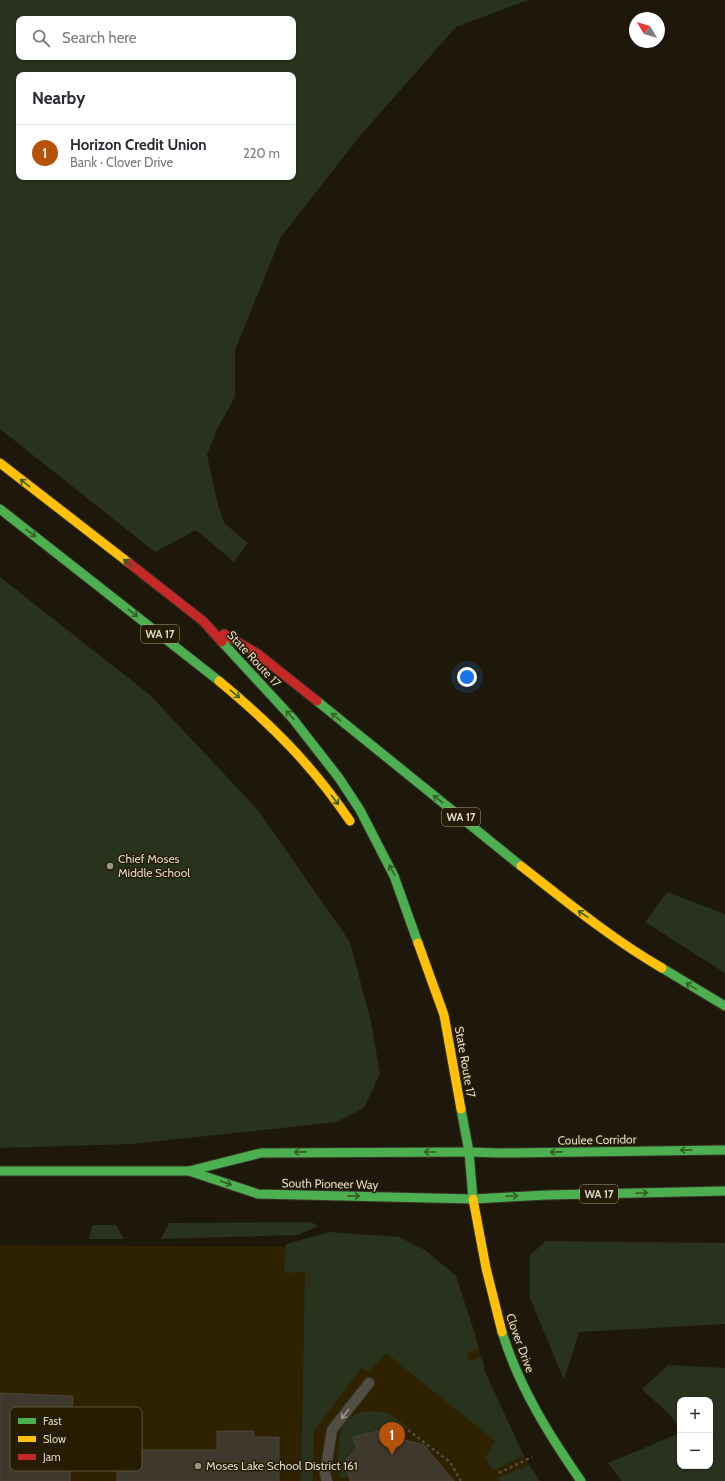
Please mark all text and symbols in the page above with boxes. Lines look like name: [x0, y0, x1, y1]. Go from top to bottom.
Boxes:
north arrow: [629, 12, 665, 48]
search box: [16, 16, 296, 60]
icon: search: [30, 27, 52, 49]
text: Search here: [62, 29, 137, 47]
text: Nearby: [32, 88, 85, 108]
text: Horizon Credit Union: [70, 136, 207, 154]
text: 1: [43, 145, 47, 161]
text: 220 m: [243, 145, 280, 161]
text: Bank · Clover Drive: [70, 154, 173, 170]
one-way arrow: [20, 478, 31, 487]
one-way arrow: [25, 528, 36, 537]
one-way arrow: [122, 558, 133, 567]
one-way arrow: [128, 608, 139, 617]
road number: WA 17: [141, 625, 179, 643]
street label: State Route 17: [224, 627, 284, 690]
your location: [457, 667, 477, 687]
one-way arrow: [230, 689, 240, 698]
one-way arrow: [285, 710, 294, 721]
one-way arrow: [331, 713, 342, 722]
one-way arrow: [432, 794, 443, 803]
one-way arrow: [331, 795, 340, 806]
road number: WA 17: [442, 808, 480, 826]
place label: Chief Moses Middle School: [118, 851, 190, 880]
marker: Chief Moses Middle School: [105, 861, 115, 871]
one-way arrow: [387, 865, 395, 877]
one-way arrow: [578, 910, 589, 918]
one-way arrow: [685, 982, 697, 990]
street label: State Route 17: [452, 1025, 479, 1099]
street label: Coulee Corridor: [557, 1131, 637, 1148]
one-way arrow: [680, 1146, 693, 1154]
one-way arrow: [294, 1148, 307, 1156]
one-way arrow: [424, 1148, 437, 1156]
one-way arrow: [550, 1148, 563, 1156]
street label: South Pioneer Way: [281, 1175, 379, 1192]
one-way arrow: [220, 1180, 232, 1188]
road number: WA 17: [580, 1185, 618, 1203]
one-way arrow: [635, 1189, 648, 1197]
one-way arrow: [347, 1192, 360, 1200]
one-way arrow: [505, 1193, 518, 1200]
street label: Clover Drive: [503, 1311, 538, 1375]
map controls: [677, 1397, 713, 1469]
button: +: [677, 1397, 713, 1433]
legend: [10, 1407, 142, 1471]
one-way arrow: [340, 1408, 349, 1419]
text: Fast: [43, 1414, 62, 1428]
pin: 1: [379, 1422, 405, 1455]
text: Slow: [43, 1432, 66, 1446]
button: −: [677, 1433, 713, 1469]
text: Jam: [42, 1450, 61, 1464]
place label: Moses Lake School District 161: [206, 1458, 358, 1473]
marker: Moses Lake School District 161: [193, 1461, 203, 1471]

